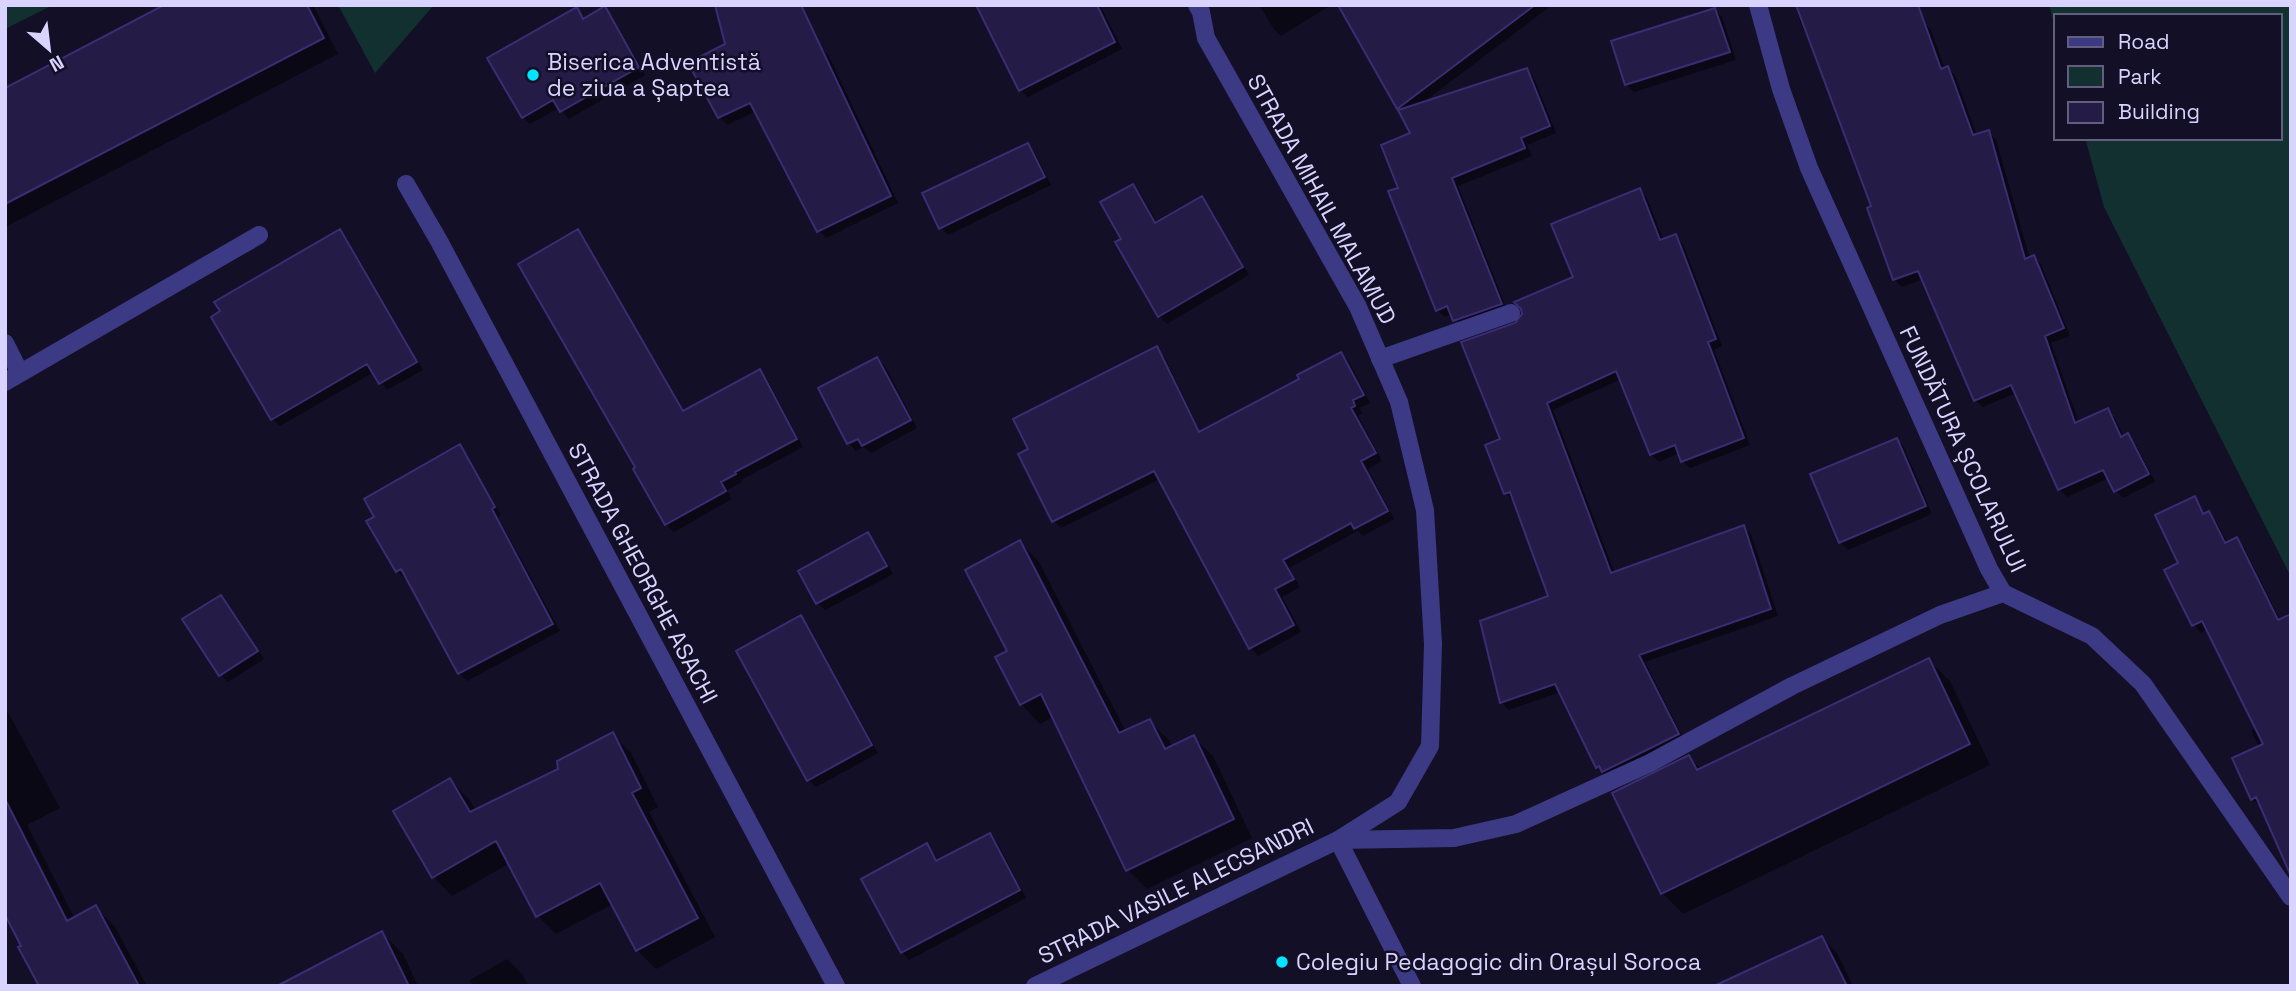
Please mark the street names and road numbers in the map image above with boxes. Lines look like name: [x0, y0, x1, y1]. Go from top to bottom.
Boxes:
street label: STRADA MIHAIL MALAMUD: [1241, 69, 1403, 329]
street label: FUNDĂTURA ȘCOLARULUI: [1893, 321, 2033, 577]
street label: STRADA GHEORGHE ASACHI: [561, 437, 725, 709]
street label: STRADA VASILE ALECSANDRI: [1033, 811, 1319, 971]

